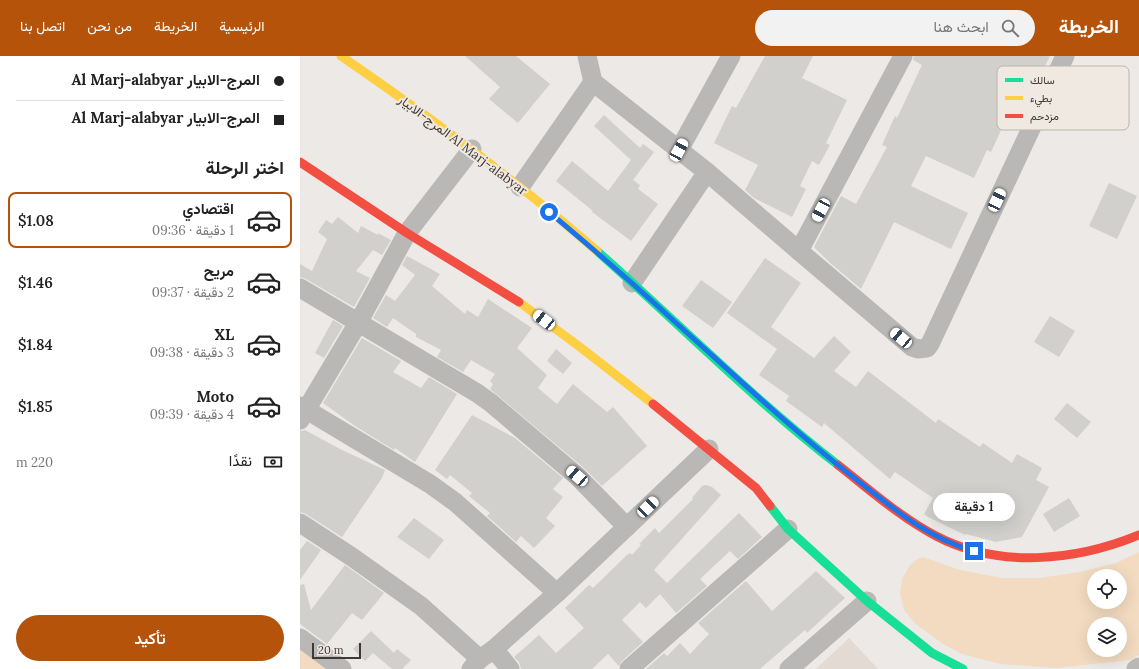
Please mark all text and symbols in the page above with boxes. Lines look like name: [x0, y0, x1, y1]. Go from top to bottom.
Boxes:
search box: [755, 10, 1035, 46]
text: الخريطة: [1059, 14, 1119, 38]
text: اتصل بنا: [20, 17, 65, 35]
text: من نحن: [87, 17, 132, 35]
text: الخريطة: [154, 17, 197, 35]
text: الرئيسية: [219, 17, 265, 35]
text: ابحث هنا: [933, 17, 989, 36]
icon: search: [999, 17, 1021, 39]
legend: [997, 66, 1129, 130]
text: المرج-الابيار Al Marj-alabyar: [72, 70, 260, 89]
text: سالك: [1030, 73, 1055, 87]
street label: المرج-الابيار Al Marj-alabyar: [394, 90, 531, 200]
text: بطيء: [1030, 91, 1052, 108]
text: المرج-الابيار Al Marj-alabyar: [72, 108, 260, 127]
text: مزدحم: [1030, 109, 1059, 124]
car: [668, 137, 690, 163]
text: اختر الرحلة: [205, 156, 284, 179]
car: [986, 187, 1008, 213]
car: [810, 197, 832, 223]
text: اقتصادي: [182, 199, 234, 218]
icon: car: [246, 202, 282, 238]
route start: [540, 203, 558, 221]
text: $1.08: [18, 211, 54, 230]
text: 1 دقيقة · 09:36: [152, 222, 234, 239]
text: مريح: [204, 261, 234, 280]
icon: car: [246, 264, 282, 300]
text: $1.46: [18, 273, 53, 292]
text: 2 دقيقة · 09:37: [152, 284, 234, 301]
car: [531, 308, 557, 332]
text: XL: [214, 325, 234, 344]
icon: car: [246, 326, 282, 362]
car: [888, 326, 914, 350]
text: $1.84: [18, 335, 53, 354]
text: 3 دقيقة · 09:38: [150, 344, 234, 361]
text: Moto: [197, 387, 234, 406]
icon: car: [246, 388, 282, 424]
text: $1.85: [18, 397, 53, 416]
text: 4 دقيقة · 09:39: [150, 406, 234, 423]
text: نقدًا: [229, 451, 252, 470]
icon: cash: [262, 451, 284, 473]
text: 220 m: [16, 454, 53, 471]
car: [564, 464, 590, 488]
callout: 1 دقيقة: [933, 493, 1015, 521]
car: [635, 494, 661, 520]
text: 1 دقيقة: [954, 498, 994, 515]
route end: [965, 542, 983, 560]
map controls: [1087, 569, 1127, 657]
button: locate: [1087, 569, 1127, 609]
button: تأكيد: [16, 615, 284, 661]
button: layers: [1087, 617, 1127, 657]
scale bar: [312, 641, 361, 660]
text: 20 m: [318, 643, 343, 657]

